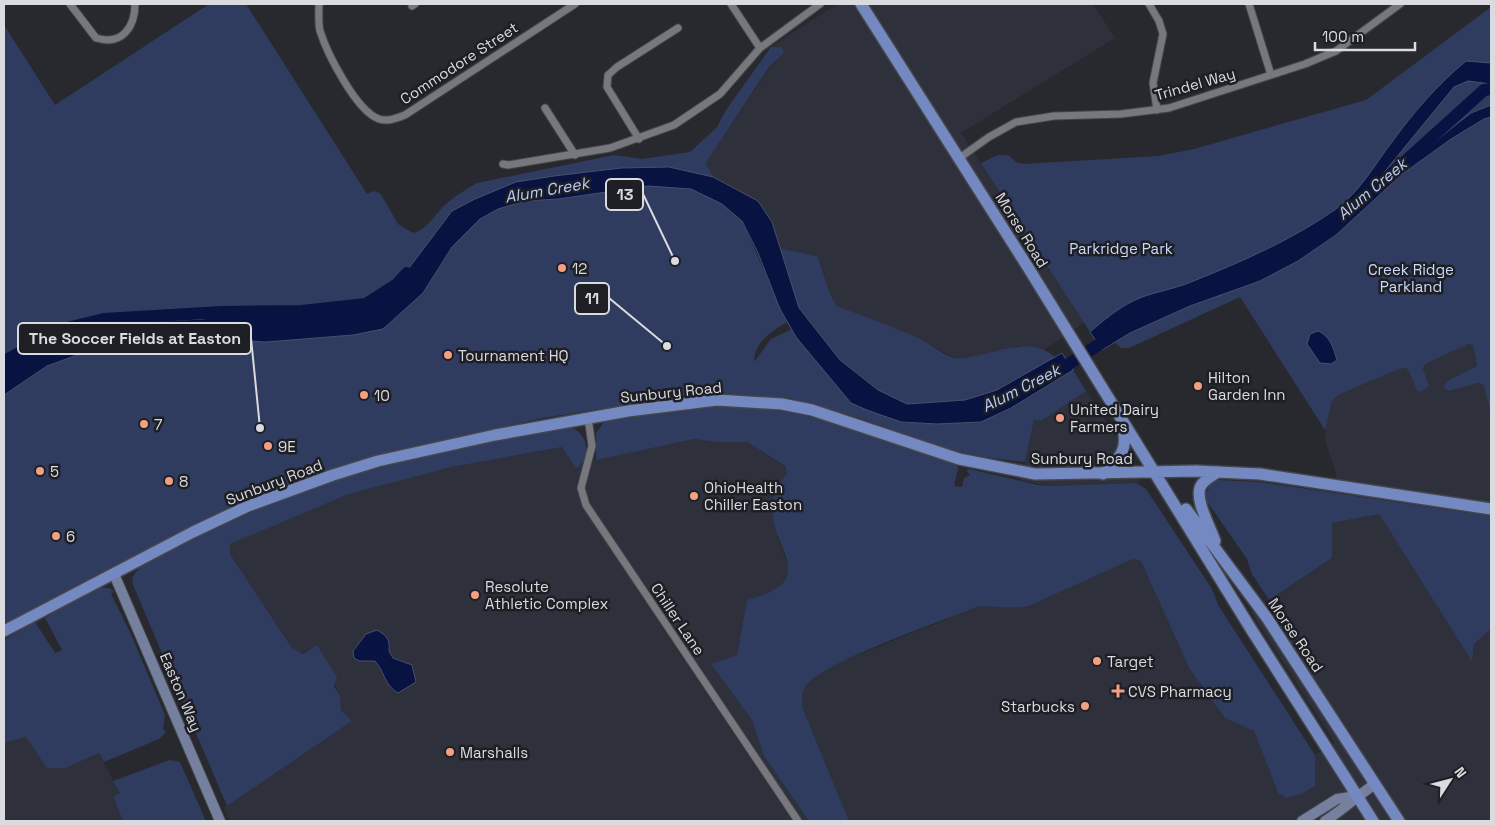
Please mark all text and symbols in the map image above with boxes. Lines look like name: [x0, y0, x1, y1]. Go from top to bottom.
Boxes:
street label: Commodore Street: [396, 18, 522, 108]
scale bar: [1315, 20, 1415, 52]
text: 100 m: [1322, 27, 1364, 46]
street label: Trindel Way: [1153, 63, 1237, 105]
water label: Alum Creek: [1333, 152, 1413, 224]
water label: Alum Creek: [503, 172, 593, 208]
callout: 13: [606, 179, 643, 210]
text: 13: [617, 184, 634, 205]
street label: Morse Road: [991, 189, 1053, 271]
park label: Parkridge Park: [1069, 239, 1173, 258]
place label: 12: [572, 259, 587, 278]
park label: Creek Ridge Parkland: [1368, 260, 1454, 296]
marker: 12: [556, 262, 568, 274]
callout: 11: [575, 283, 609, 314]
text: 11: [585, 288, 599, 309]
callout: The Soccer Fields at Easton: [18, 323, 251, 354]
text: The Soccer Fields at Easton: [29, 328, 241, 349]
place label: Tournament HQ: [458, 346, 569, 365]
marker: Tournament HQ: [442, 349, 454, 361]
water label: Alum Creek: [978, 358, 1066, 417]
place label: Hilton Garden Inn: [1208, 368, 1286, 404]
street label: Sunbury Road: [619, 377, 723, 407]
marker: Hilton Garden Inn: [1192, 380, 1204, 392]
place label: 10: [374, 386, 390, 405]
marker: 10: [358, 389, 370, 401]
place label: United Dairy Farmers: [1070, 400, 1159, 436]
marker: United Dairy Farmers: [1054, 412, 1066, 424]
place label: 7: [154, 415, 162, 434]
marker: 7: [138, 418, 150, 430]
place label: 9E: [278, 437, 296, 456]
marker: 9E: [262, 440, 274, 452]
street label: Sunbury Road: [1031, 449, 1133, 468]
street label: Sunbury Road: [223, 455, 325, 509]
place label: 5: [50, 462, 59, 481]
marker: 5: [34, 465, 46, 477]
place label: 8: [179, 472, 188, 491]
marker: 8: [163, 475, 175, 487]
place label: OhioHealth Chiller Easton: [704, 478, 802, 514]
marker: OhioHealth Chiller Easton: [688, 490, 700, 502]
place label: 6: [66, 527, 75, 546]
marker: 6: [50, 530, 62, 542]
place label: Resolute Athletic Complex: [485, 577, 608, 613]
street label: Chiller Lane: [647, 579, 709, 659]
marker: Resolute Athletic Complex: [469, 589, 481, 601]
street label: Morse Road: [1264, 594, 1328, 676]
street label: Easton Way: [156, 650, 206, 734]
place label: Target: [1107, 652, 1154, 671]
marker: Target: [1091, 655, 1103, 667]
place label: CVS Pharmacy: [1128, 682, 1232, 701]
marker: CVS Pharmacy: [1112, 685, 1124, 697]
place label: Starbucks: [1001, 697, 1075, 716]
marker: Starbucks: [1079, 700, 1091, 712]
place label: Marshalls: [460, 743, 528, 762]
marker: Marshalls: [444, 746, 456, 758]
north arrow: [1425, 755, 1475, 805]
text: N: [1450, 763, 1471, 781]

